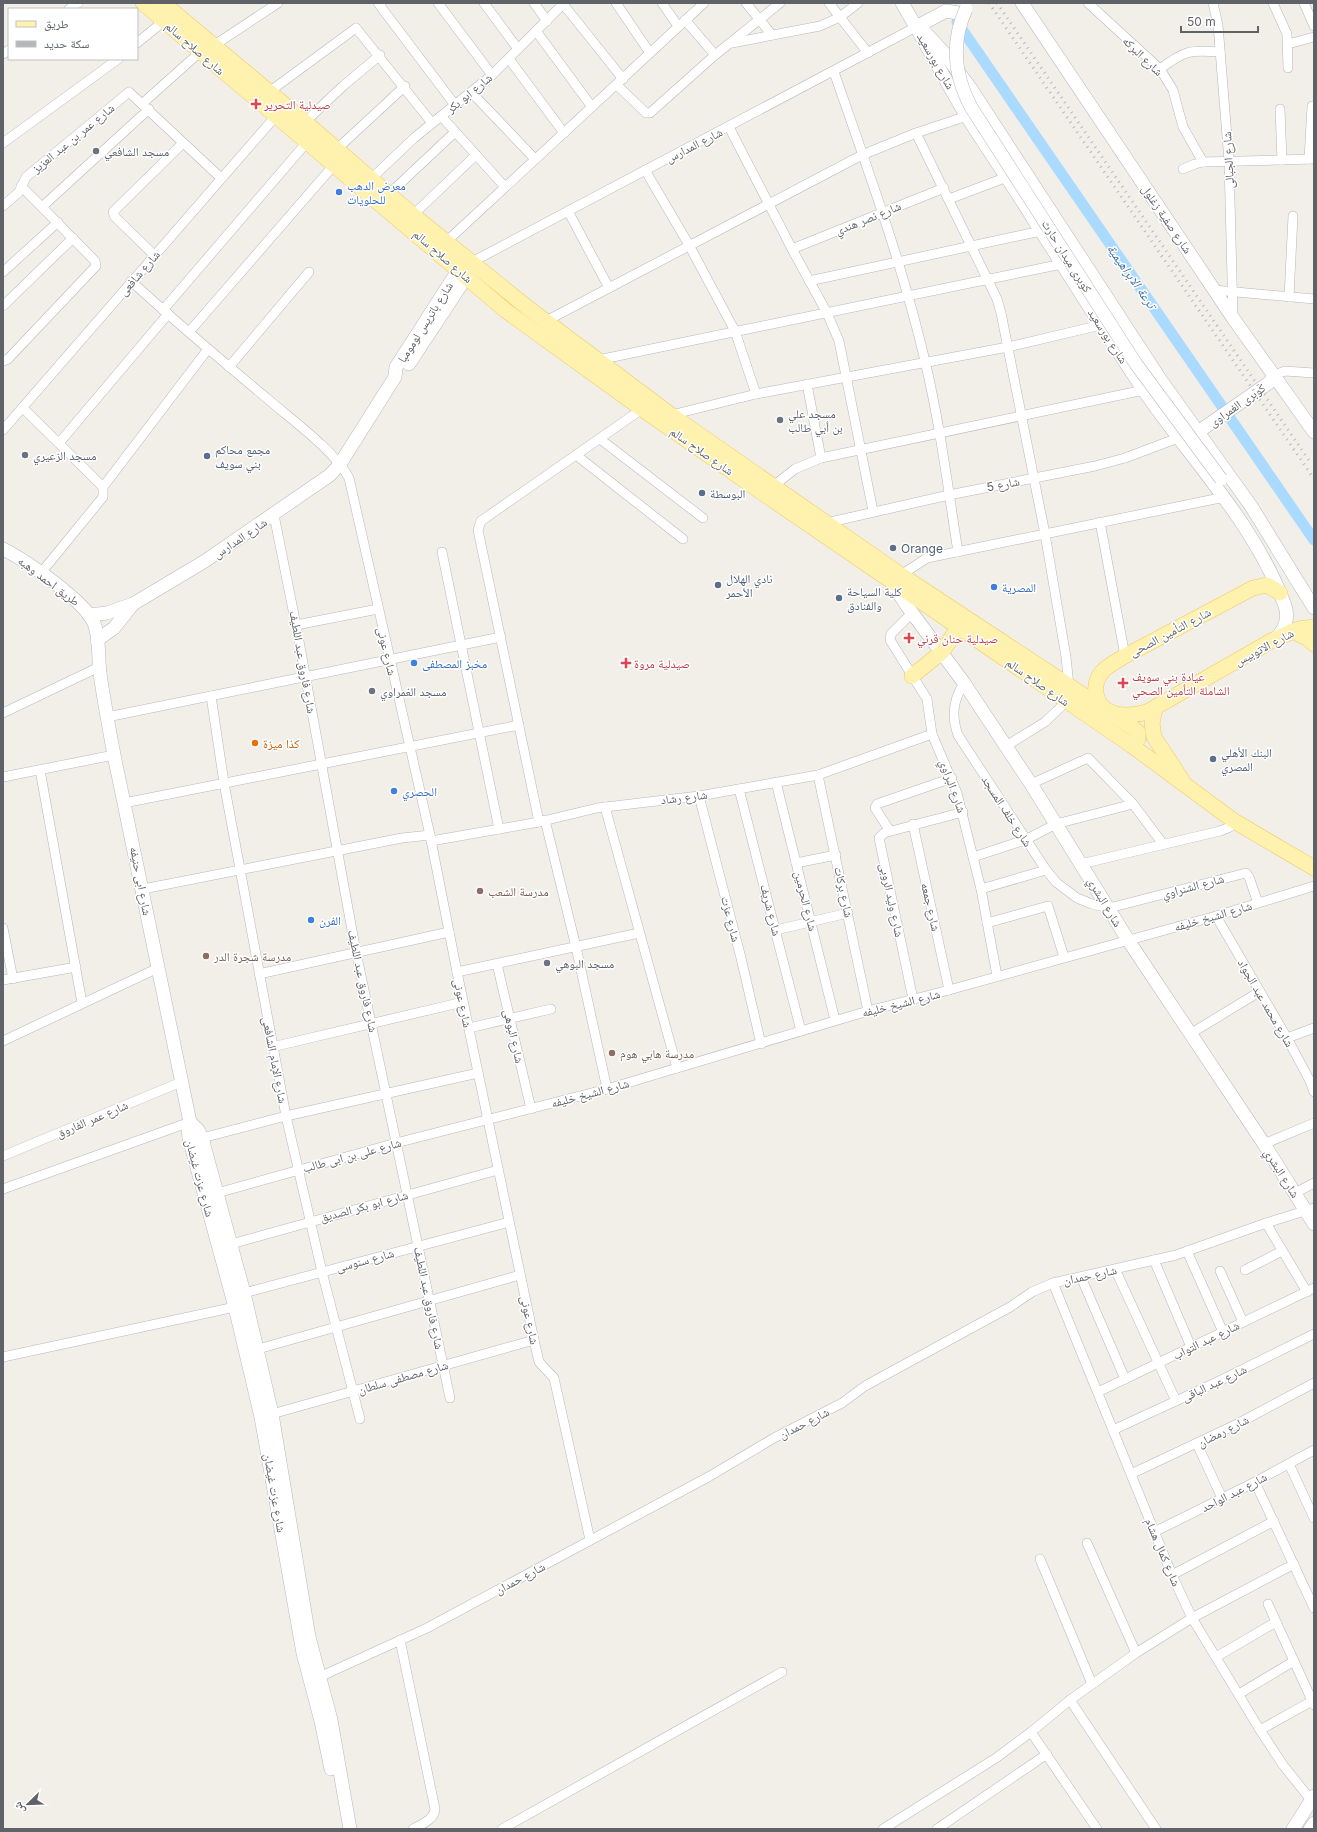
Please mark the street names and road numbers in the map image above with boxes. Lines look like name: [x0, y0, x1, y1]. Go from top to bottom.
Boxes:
street label: شارع صلاح سالم: [162, 18, 228, 79]
street label: شارع بورسعيد: [913, 30, 958, 92]
street label: شارع البركه: [1119, 33, 1166, 80]
street label: شارع ابو بكر: [442, 70, 496, 118]
street label: شارع عمر بن عبد العزيز: [28, 100, 118, 177]
street label: شارع المدارس: [663, 124, 726, 167]
street label: شارع الجبالى: [1219, 131, 1238, 189]
street label: شارع صفية زغلول: [1138, 182, 1196, 257]
street label: شارع نصر هندي: [833, 198, 904, 241]
street label: كوبرى ميدان حارث: [1038, 217, 1095, 295]
street label: شارع صلاح سالم: [410, 226, 476, 287]
street label: شارع شافعى: [115, 247, 164, 299]
street label: شارع باتريس لومومبا: [394, 279, 457, 366]
street label: شارع بورسعيد: [1084, 306, 1131, 367]
street label: كوبرى الغمراوى: [1206, 380, 1268, 430]
street label: شارع صلاح سالم: [667, 424, 737, 479]
street label: شارع 5: [985, 473, 1021, 496]
street label: شارع المدارس: [210, 514, 270, 562]
street label: طريق احمد وهبه: [15, 553, 83, 609]
street label: شارع التأمين الصحى: [1127, 604, 1214, 661]
street label: شارع فاروق عبد اللطيف: [286, 609, 319, 715]
street label: شارع عونى: [373, 625, 400, 677]
street label: شارع الاتوبيس: [1232, 625, 1297, 670]
street label: شارع صلاح سالم: [1003, 655, 1073, 710]
street label: شارع البراوي: [934, 757, 970, 816]
street label: شارع خلف المسجد: [978, 773, 1036, 850]
street label: شارع رشاد: [660, 787, 708, 808]
street label: شارع ابى حنيفه: [126, 845, 155, 917]
street label: شارع وليد الروبى: [876, 862, 907, 939]
street label: شارع بركات: [830, 865, 857, 919]
street label: شارع الحرمين: [790, 869, 821, 933]
street label: شارع الشنراوي: [1160, 870, 1227, 904]
street label: شارع البشري: [1082, 874, 1126, 931]
street label: شارع جمعه: [917, 881, 944, 933]
street label: شارع شريف: [756, 883, 785, 938]
street label: شارع عزت: [717, 895, 744, 944]
street label: شارع الشيخ خليفه: [1172, 898, 1254, 935]
street label: شارع فاروق عبد اللطيف: [344, 928, 381, 1034]
street label: شارع محمد عبد الجواد: [1234, 956, 1297, 1050]
street label: شارع عونى: [450, 977, 475, 1029]
street label: شارع الشيخ خليفه: [860, 986, 942, 1021]
street label: شارع البوهى: [500, 1007, 528, 1065]
street label: شارع الإمام الشافعى: [258, 1016, 291, 1105]
street label: شارع الشيخ خليفه: [549, 1075, 631, 1112]
street label: شارع عمر الفاروق: [54, 1097, 131, 1142]
street label: شارع على بن ابى طالب: [301, 1135, 403, 1176]
street label: شارع عزت غيضان: [181, 1138, 218, 1219]
street label: شارع البشري: [1258, 1146, 1303, 1202]
street label: شارع ابو بكر الصديق: [318, 1187, 410, 1226]
street label: شارع سنوسى: [334, 1245, 396, 1276]
street label: شارع فاروق عبد اللطيف: [410, 1245, 447, 1351]
street label: شارع حمدان: [1062, 1262, 1118, 1289]
street label: شارع عونى: [517, 1294, 542, 1346]
street label: شارع عبد التواب: [1170, 1317, 1242, 1363]
street label: شارع مصطفى سلطان: [356, 1357, 450, 1398]
street label: شارع عبد الباقى: [1179, 1361, 1249, 1406]
street label: شارع حمدان: [776, 1404, 832, 1443]
street label: شارع رمضان: [1195, 1412, 1252, 1451]
street label: شارع عزت غيضان: [260, 1453, 289, 1534]
street label: شارع عبد الواحد: [1199, 1469, 1270, 1516]
street label: شارع كمال هشام: [1141, 1516, 1184, 1589]
street label: شارع حمدان: [492, 1559, 548, 1598]

